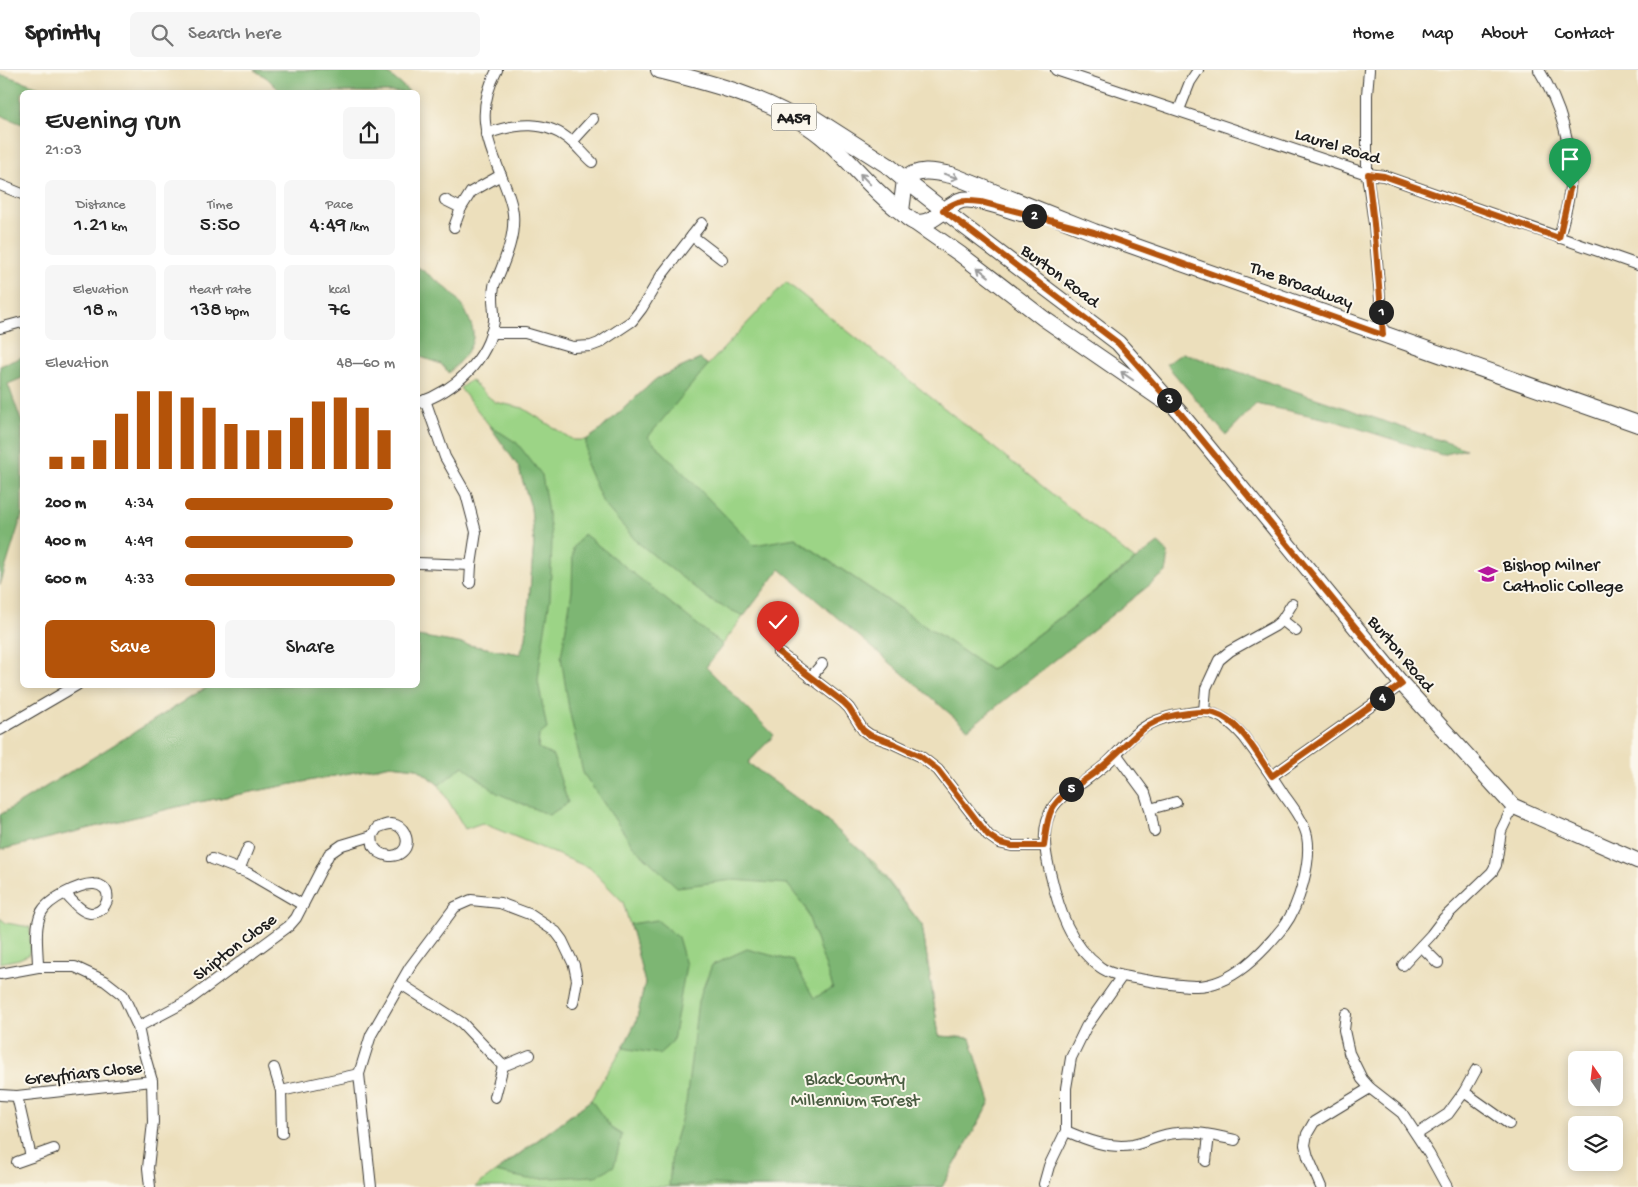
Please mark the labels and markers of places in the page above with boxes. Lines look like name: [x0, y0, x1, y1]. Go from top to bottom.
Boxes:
pin: [1549, 138, 1591, 189]
pin: 2: [1022, 204, 1046, 228]
pin: 1: [1368, 300, 1394, 324]
pin: 3: [1156, 388, 1182, 412]
place label: Bishop Milner Catholic College: [1502, 556, 1624, 598]
school or university icon: Bishop Milner Catholic College: [1477, 563, 1499, 585]
pin: [757, 601, 799, 652]
pin: 4: [1370, 686, 1394, 710]
pin: 5: [1058, 776, 1084, 802]

